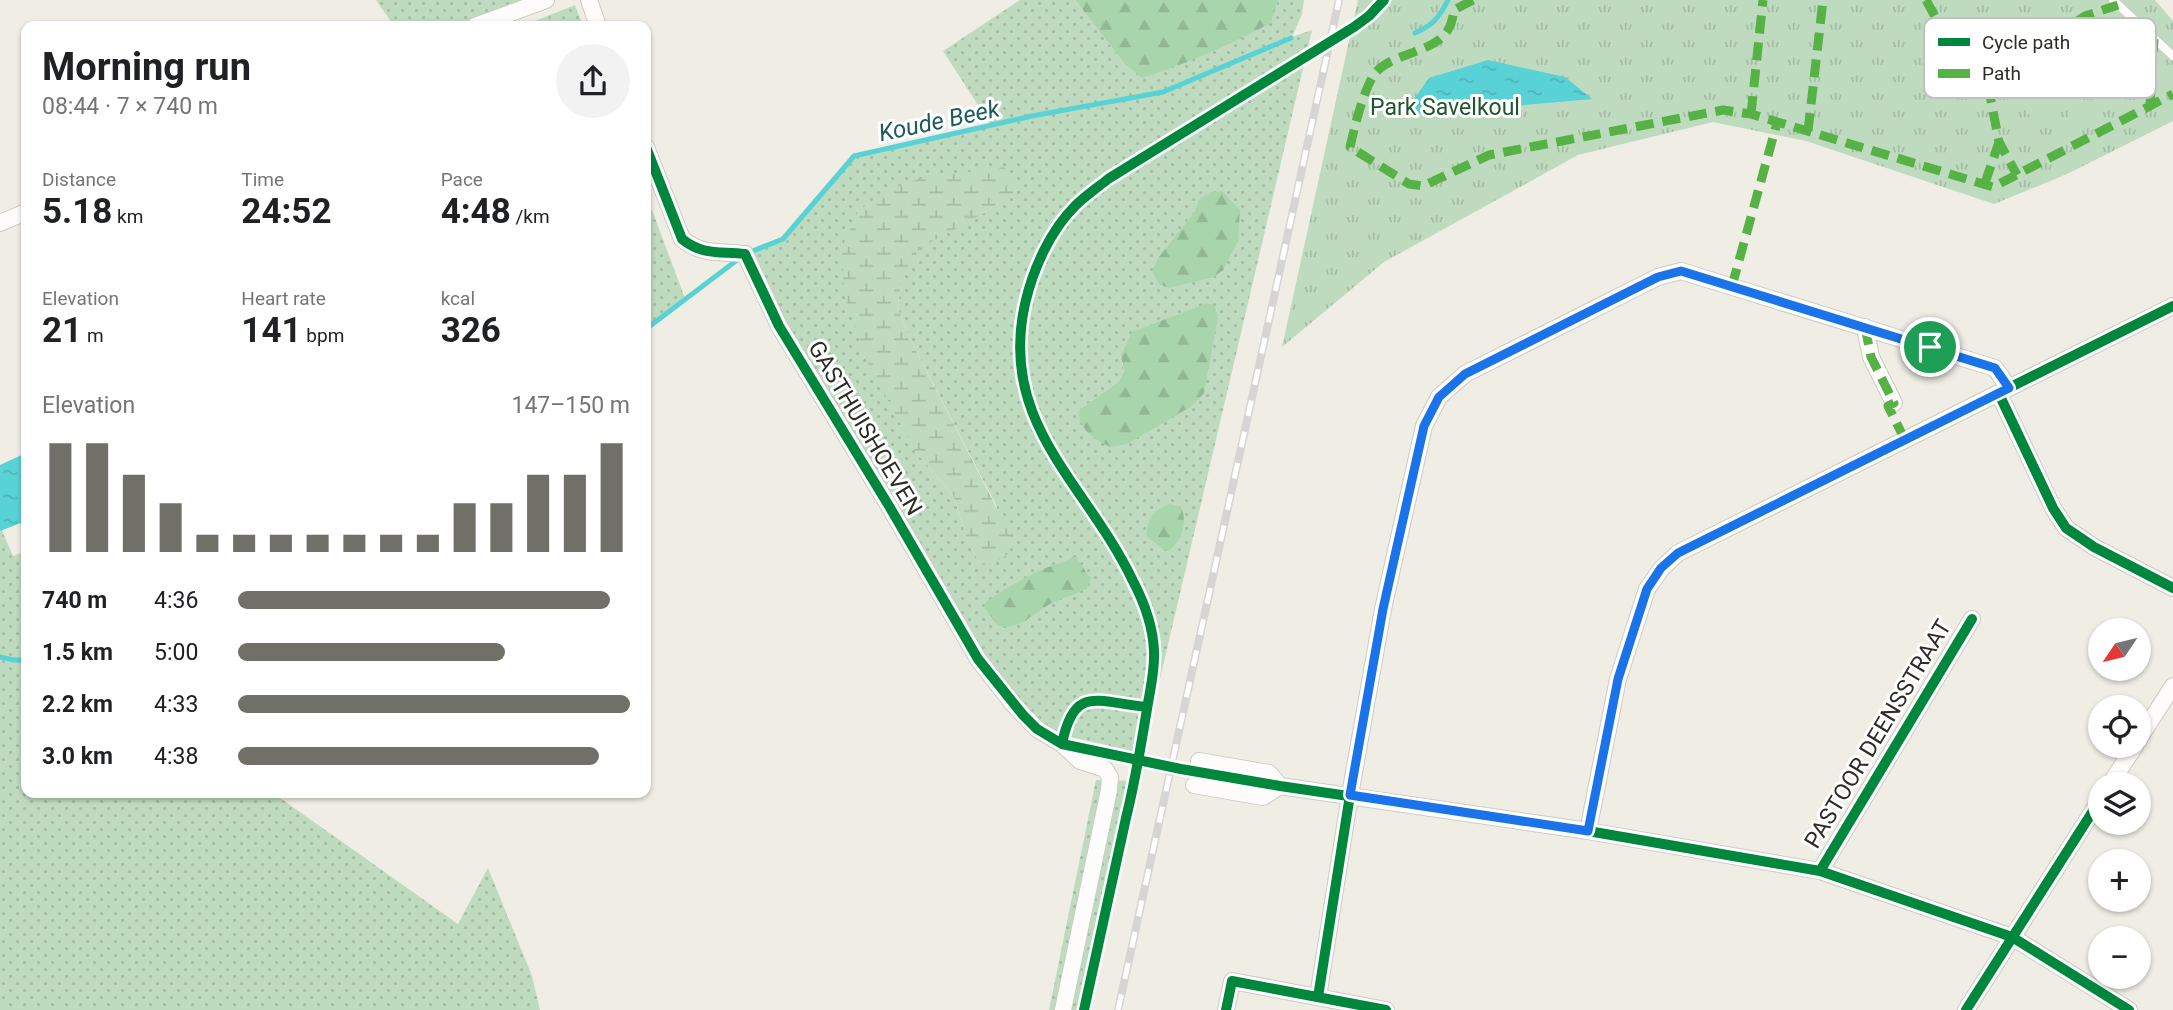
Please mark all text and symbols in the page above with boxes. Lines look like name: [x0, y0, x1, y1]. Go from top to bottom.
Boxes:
legend: [1924, 18, 2156, 98]
text: Cycle path: [1982, 31, 2070, 54]
button: share: [556, 44, 630, 118]
text: Morning run: [42, 45, 251, 89]
text: Path: [1982, 62, 2021, 85]
text: 08:44 · 7 × 740 m: [42, 93, 218, 120]
water label: Koude Beek: [876, 94, 1003, 147]
park label: Park Savelkoul: [1370, 94, 1520, 121]
text: Distance: [42, 168, 116, 191]
text: Time: [241, 168, 284, 191]
text: Pace: [441, 168, 483, 191]
text: 5.18: [42, 191, 112, 232]
text: 24:52: [241, 191, 332, 232]
text: 4:48: [441, 191, 511, 232]
text: km: [112, 205, 143, 228]
text: /km: [511, 205, 550, 228]
text: Elevation: [42, 287, 119, 310]
text: Heart rate: [241, 287, 326, 310]
text: kcal: [441, 287, 475, 310]
text: 21: [42, 310, 82, 351]
text: 141: [241, 310, 302, 351]
text: 326: [441, 310, 501, 351]
pin: [1900, 317, 1960, 377]
text: m: [82, 324, 104, 347]
text: bpm: [302, 324, 344, 347]
icon: arrive: [1911, 328, 1949, 366]
street label: GASTHUISHOEVEN: [802, 336, 928, 520]
text: Elevation: [42, 392, 135, 419]
text: 147–150 m: [511, 392, 630, 419]
text: 740 m: [42, 587, 107, 614]
text: 4:36: [154, 587, 198, 614]
street label: PASTOOR DEENSSTRAAT: [1799, 615, 1957, 853]
north arrow: [2088, 618, 2151, 681]
map controls: [2088, 618, 2151, 989]
text: 1.5 km: [42, 639, 113, 666]
text: 5:00: [154, 639, 198, 666]
text: 2.2 km: [42, 691, 113, 718]
text: 4:33: [154, 691, 198, 718]
button: locate: [2088, 695, 2151, 758]
text: 3.0 km: [42, 743, 113, 770]
text: 4:38: [154, 743, 198, 770]
button: layers: [2088, 772, 2151, 835]
button: +: [2088, 849, 2151, 912]
button: −: [2088, 926, 2151, 989]

